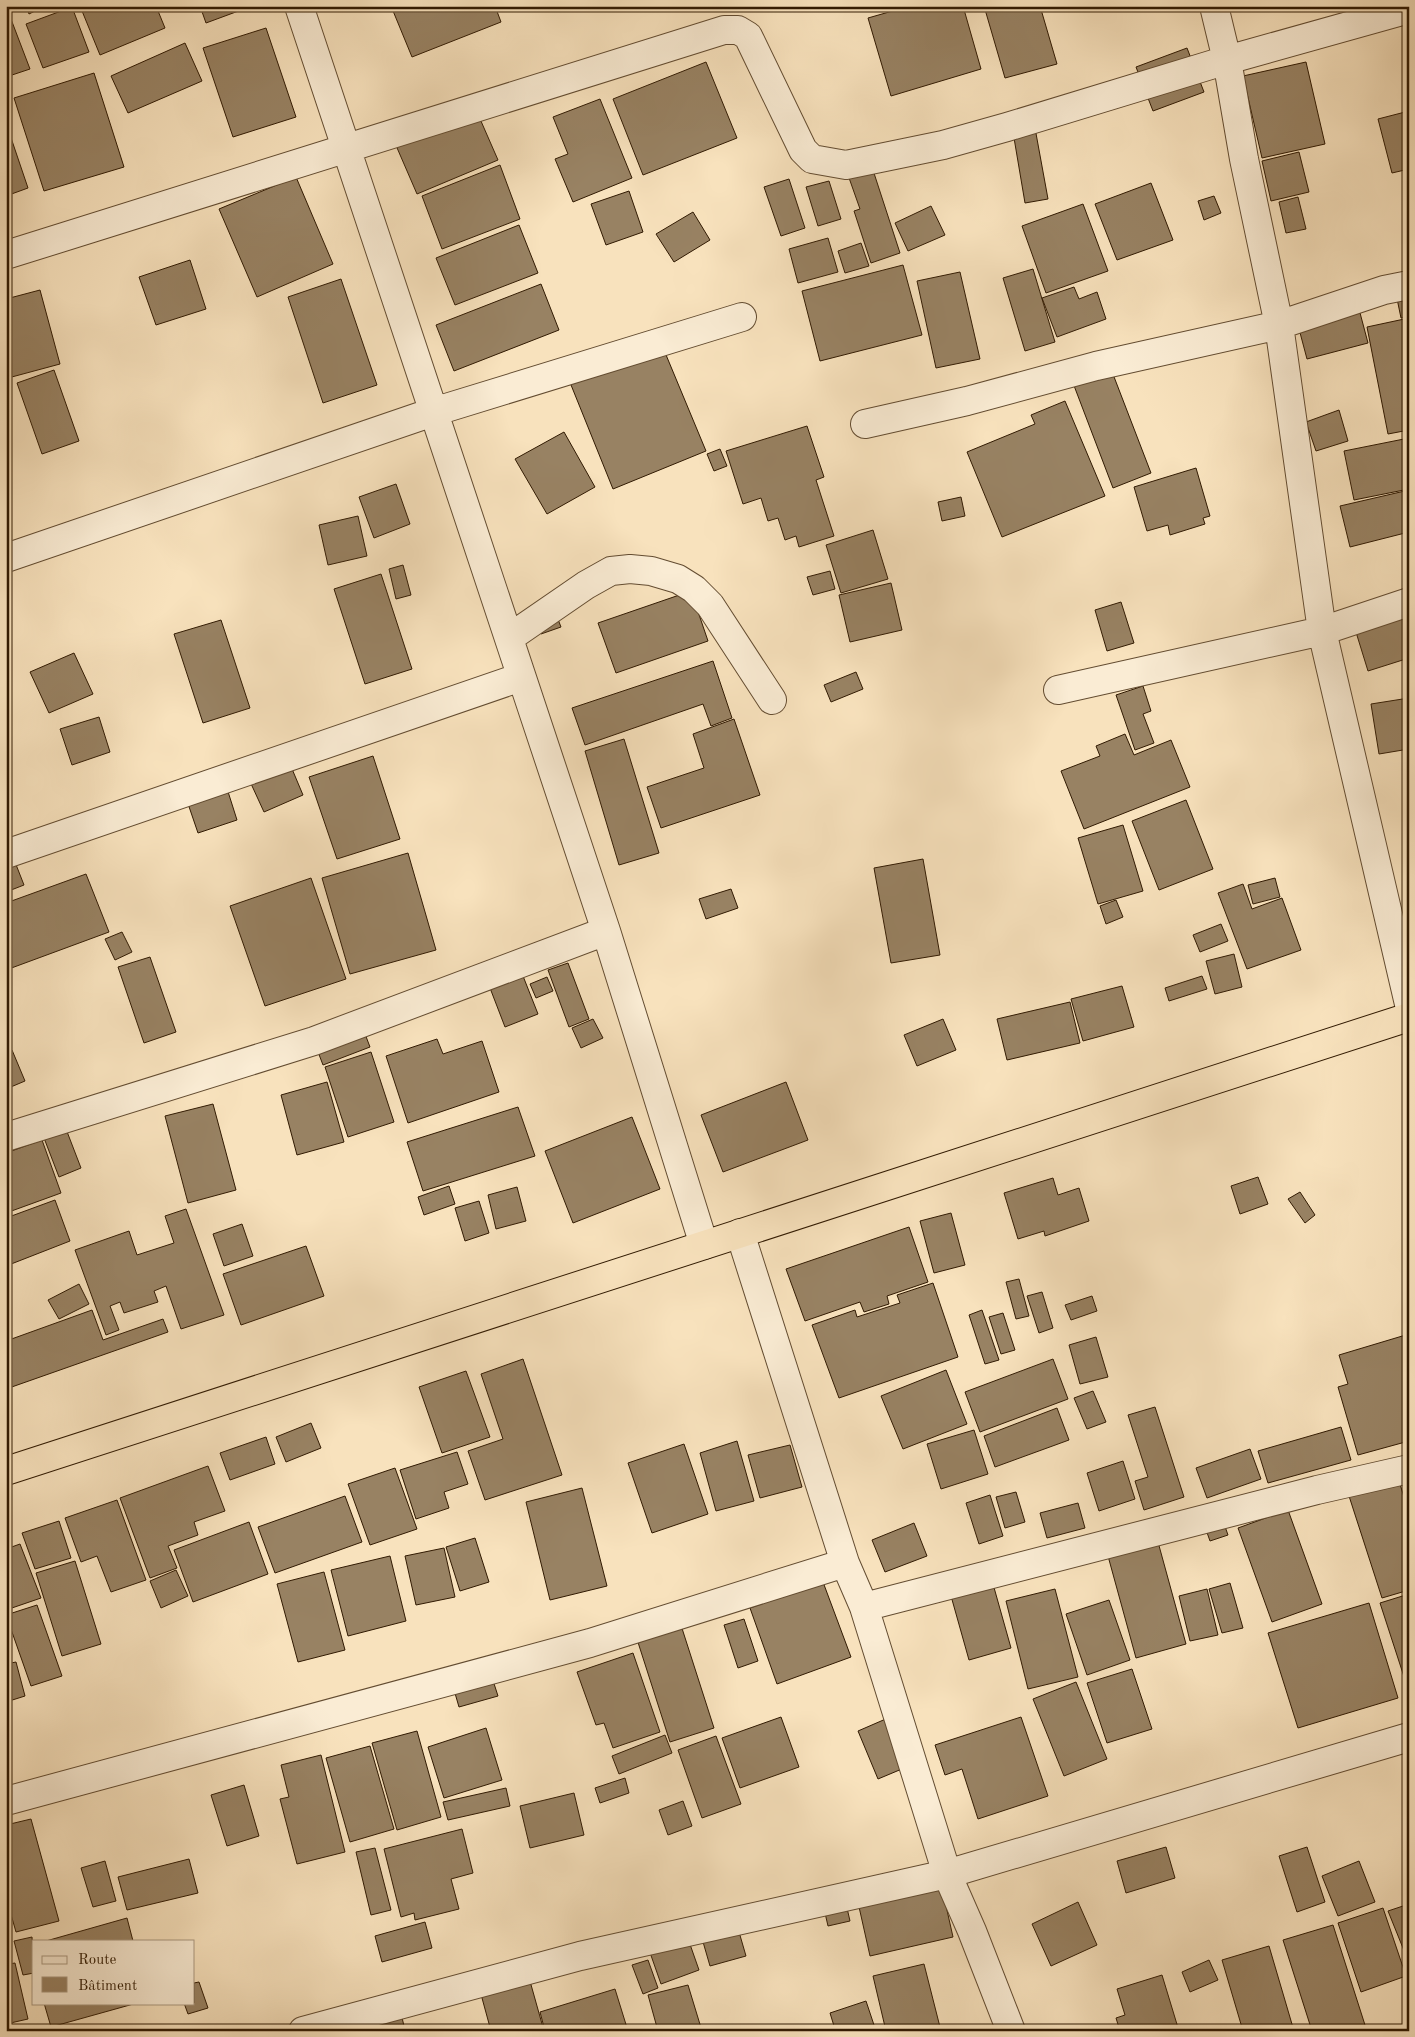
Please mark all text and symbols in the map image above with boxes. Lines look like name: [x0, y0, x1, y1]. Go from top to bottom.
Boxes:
legend: [32, 1940, 195, 2004]
text: Route: [78, 1953, 116, 1968]
text: Bâtiment: [78, 1979, 137, 1994]

